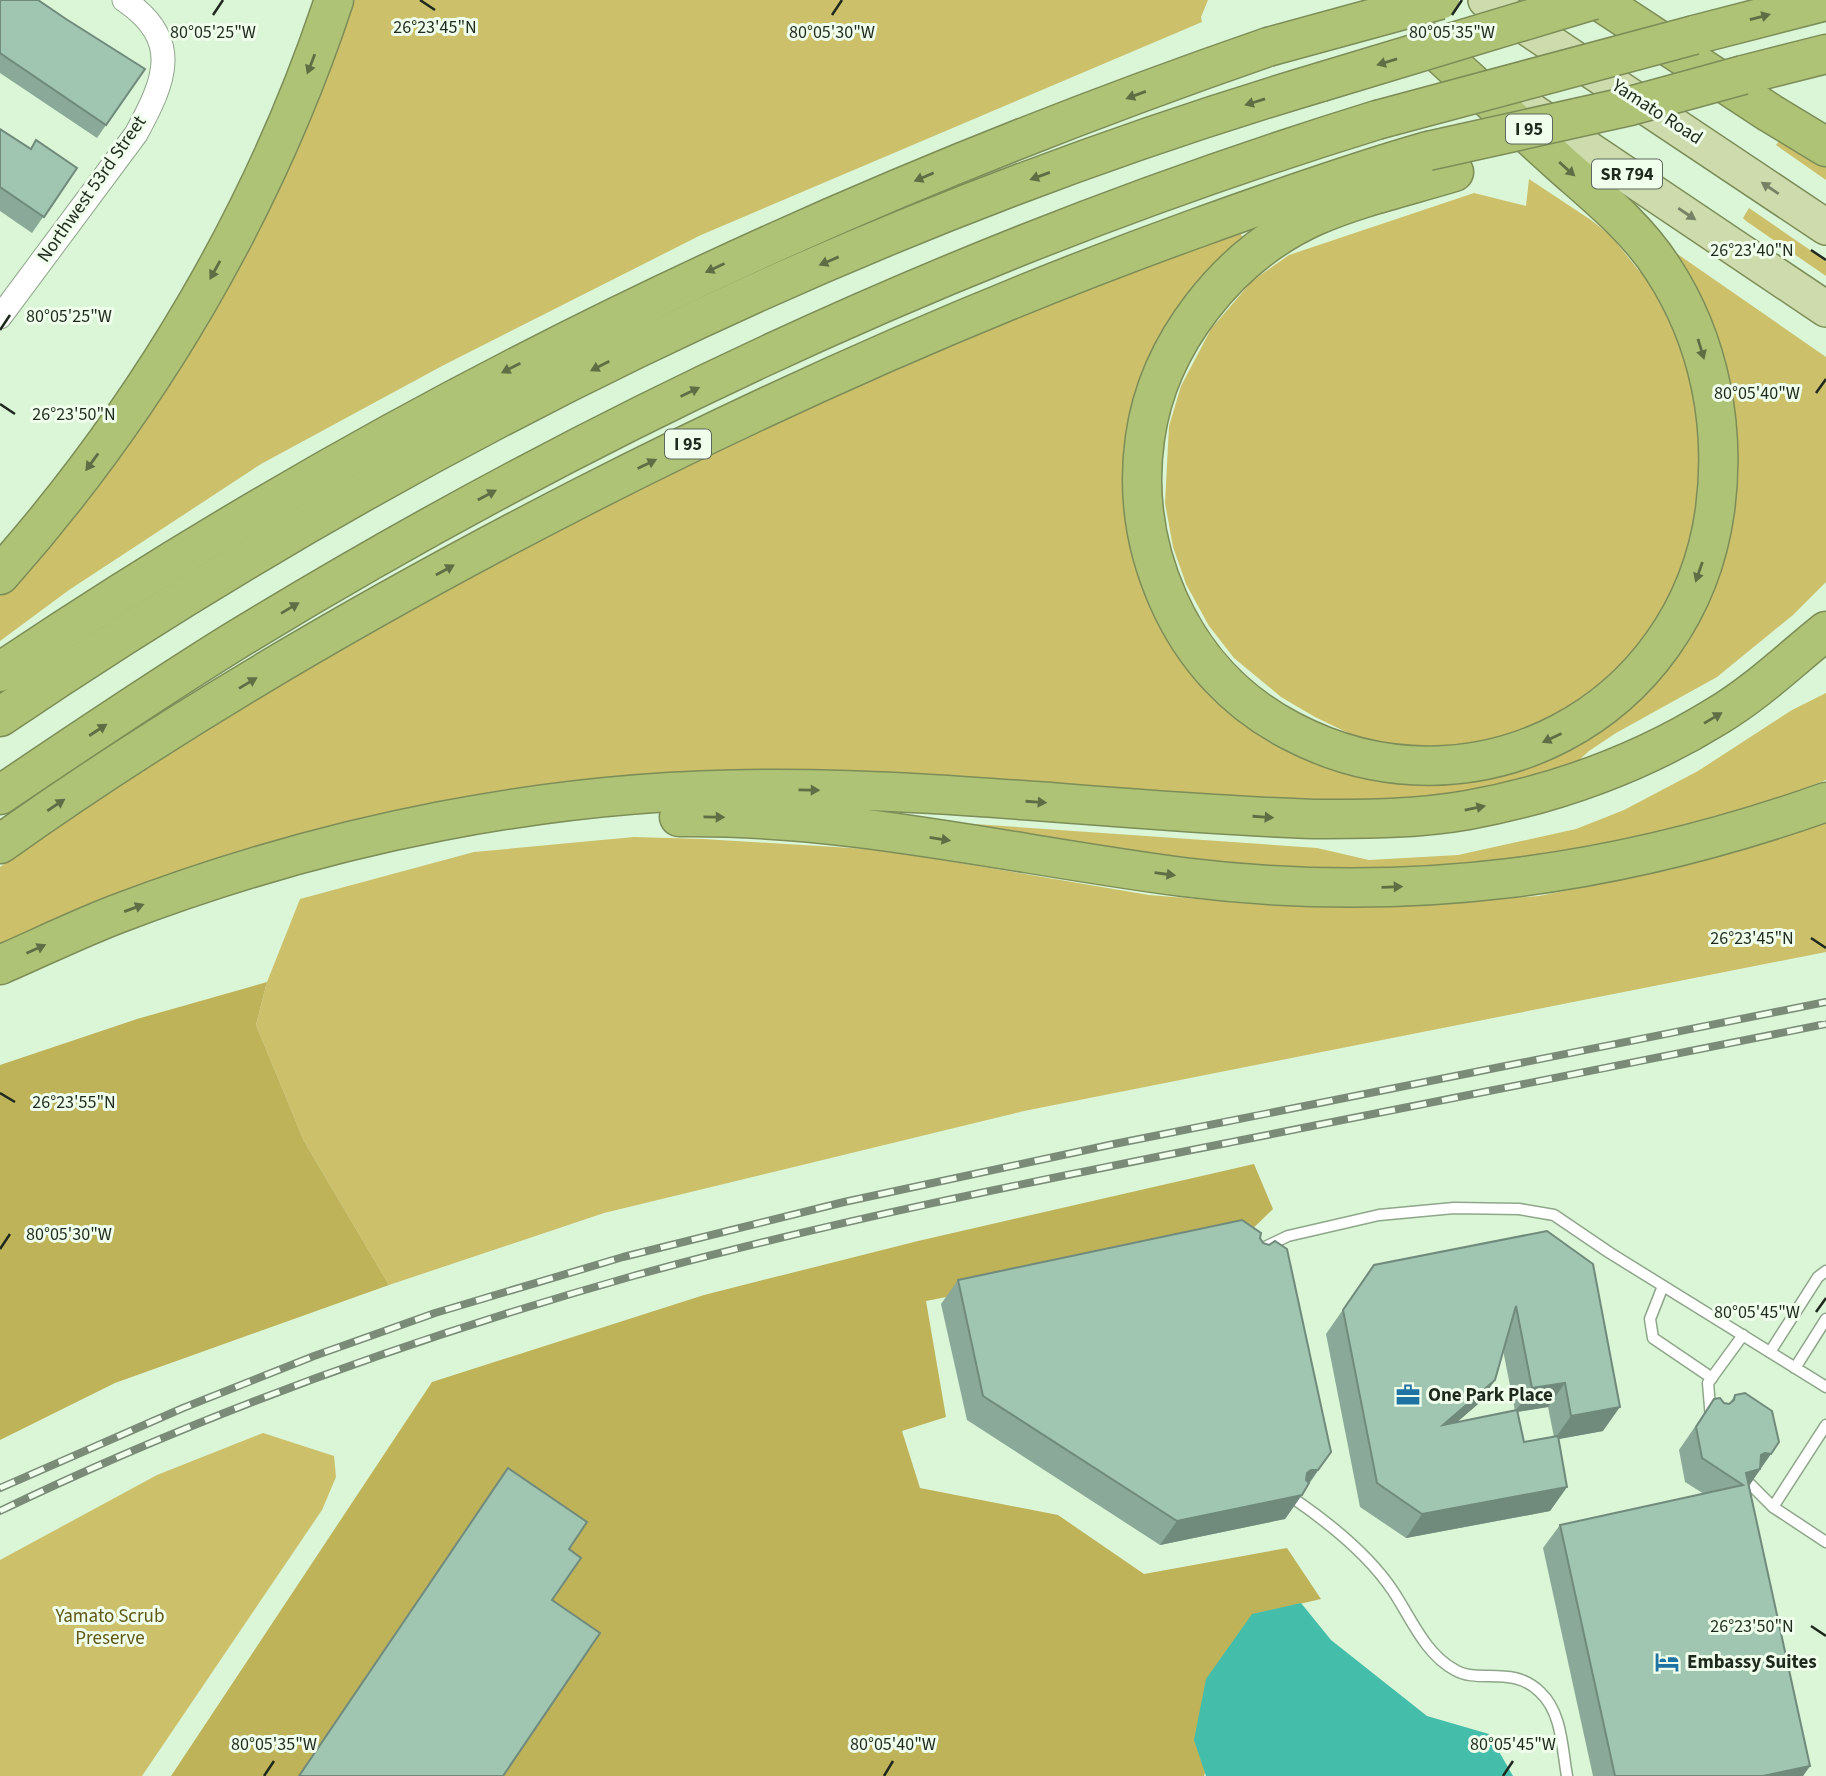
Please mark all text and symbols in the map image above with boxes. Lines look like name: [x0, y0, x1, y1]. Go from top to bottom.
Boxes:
one-way arrow: [1749, 11, 1771, 22]
text: 26°23'45"N: [393, 15, 477, 40]
text: 80°05'25"W: [170, 20, 256, 45]
text: 80°05'30"W: [789, 20, 875, 45]
text: 80°05'35"W: [1409, 20, 1495, 45]
one-way arrow: [305, 54, 316, 75]
one-way arrow: [1376, 58, 1397, 68]
street label: Yamato Road: [1605, 72, 1708, 151]
one-way arrow: [1125, 89, 1146, 100]
one-way arrow: [1245, 97, 1266, 107]
street label: Northwest 53rd Street: [31, 110, 153, 268]
road number: I 95: [1506, 114, 1552, 144]
road number: SR 794: [1592, 160, 1662, 188]
one-way arrow: [1558, 161, 1576, 177]
one-way arrow: [913, 171, 934, 182]
one-way arrow: [1030, 171, 1051, 182]
one-way arrow: [1761, 181, 1779, 195]
one-way arrow: [1678, 207, 1696, 221]
text: 26°23'40"N: [1710, 238, 1794, 263]
one-way arrow: [818, 255, 839, 266]
one-way arrow: [209, 261, 221, 280]
one-way arrow: [705, 263, 726, 274]
text: 80°05'25"W: [26, 304, 112, 329]
one-way arrow: [1696, 338, 1706, 359]
one-way arrow: [590, 361, 610, 372]
one-way arrow: [501, 362, 521, 374]
text: 80°05'40"W: [1714, 381, 1800, 406]
one-way arrow: [680, 386, 700, 398]
text: 26°23'50"N: [32, 402, 116, 427]
road number: I 95: [665, 430, 711, 458]
one-way arrow: [86, 453, 100, 471]
one-way arrow: [637, 459, 657, 470]
one-way arrow: [478, 490, 498, 502]
one-way arrow: [1693, 561, 1704, 582]
one-way arrow: [436, 564, 455, 576]
one-way arrow: [280, 602, 299, 614]
one-way arrow: [239, 677, 258, 690]
one-way arrow: [1704, 712, 1723, 724]
one-way arrow: [88, 723, 107, 736]
one-way arrow: [1542, 732, 1562, 744]
one-way arrow: [798, 784, 820, 795]
one-way arrow: [1025, 797, 1047, 808]
one-way arrow: [46, 799, 66, 812]
one-way arrow: [1464, 803, 1486, 814]
one-way arrow: [703, 811, 725, 822]
one-way arrow: [1252, 812, 1274, 823]
one-way arrow: [929, 833, 951, 844]
one-way arrow: [1154, 869, 1176, 880]
one-way arrow: [1381, 881, 1403, 893]
one-way arrow: [124, 902, 145, 913]
text: 26°23'45"N: [1710, 926, 1794, 951]
one-way arrow: [25, 943, 46, 954]
text: 26°23'55"N: [32, 1090, 116, 1115]
text: 80°05'30"W: [26, 1222, 112, 1247]
text: 80°05'45"W: [1714, 1300, 1800, 1325]
office icon: One Park Place: [1394, 1381, 1422, 1409]
place label: One Park Place: [1428, 1382, 1553, 1409]
park label: Yamato Scrub Preserve: [55, 1603, 164, 1652]
text: 26°23'50"N: [1710, 1614, 1794, 1639]
hotel icon: Embassy Suites: [1653, 1648, 1681, 1676]
place label: Embassy Suites: [1687, 1649, 1817, 1676]
text: 80°05'35"W: [231, 1732, 317, 1757]
text: 80°05'40"W: [850, 1732, 936, 1757]
text: 80°05'45"W: [1470, 1732, 1556, 1757]

